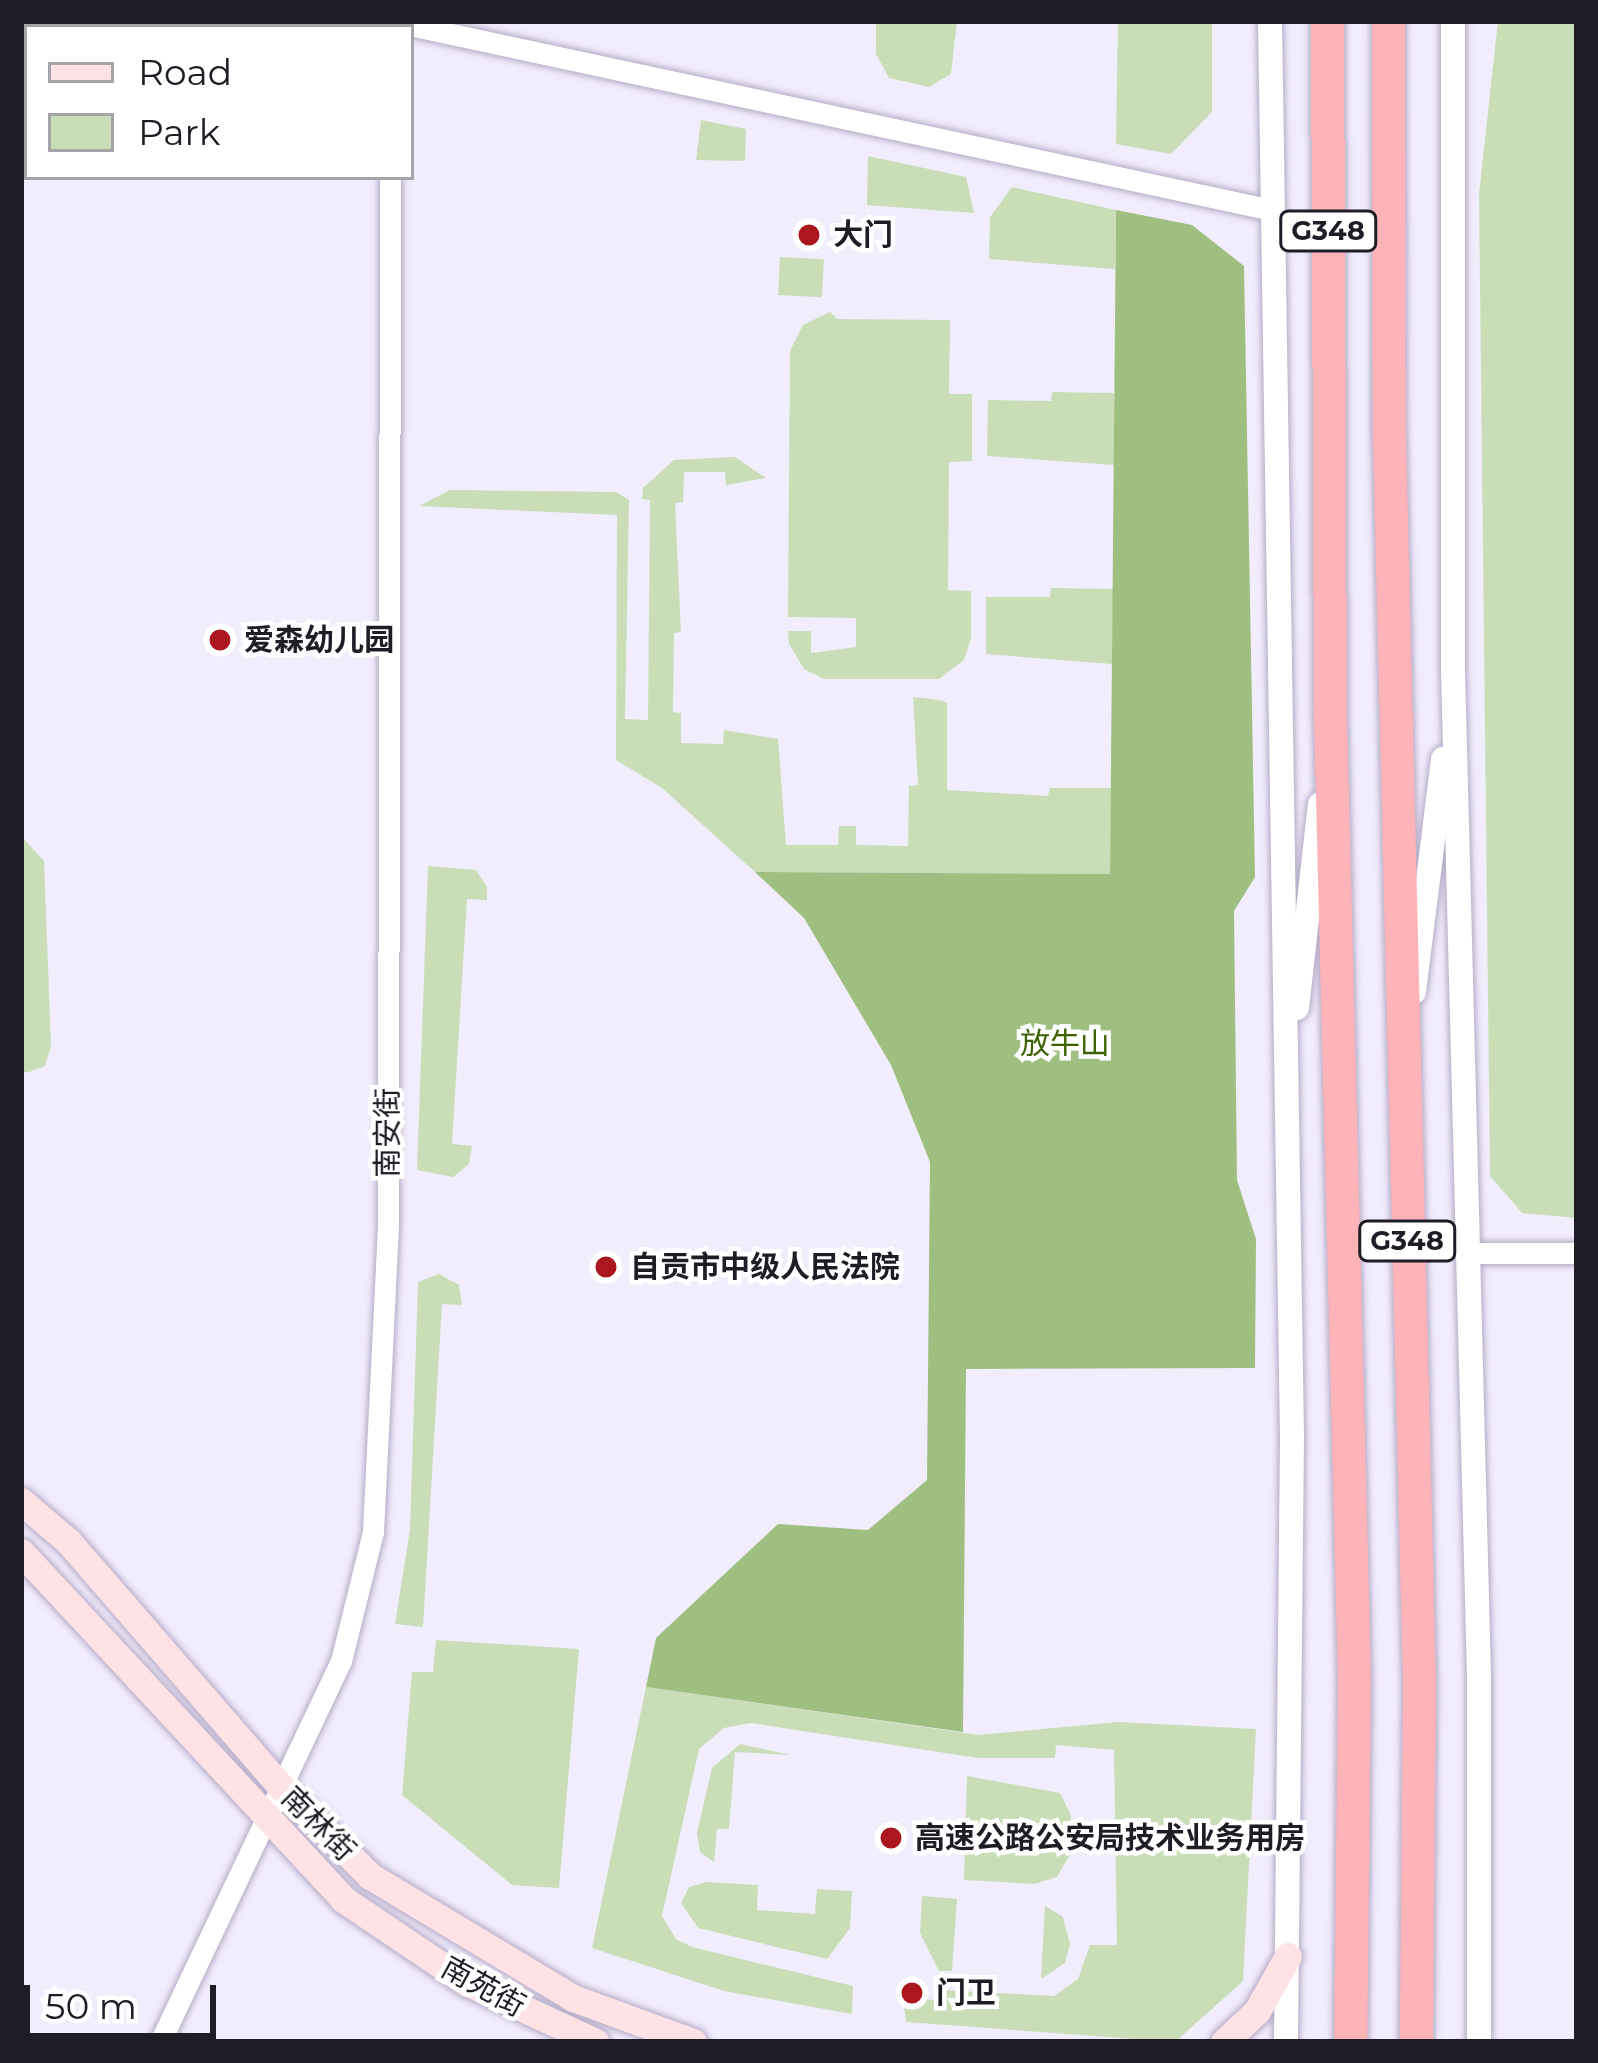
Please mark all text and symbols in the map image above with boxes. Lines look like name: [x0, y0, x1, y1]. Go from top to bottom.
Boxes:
legend: [24, 24, 414, 180]
text: Road: [138, 50, 232, 94]
text: Park: [138, 110, 220, 154]
road number: G348: [1277, 210, 1379, 252]
place label: 大门: [833, 217, 893, 253]
marker: 大门: [796, 222, 822, 248]
place label: 爱森幼儿园: [244, 622, 394, 658]
marker: 爱森幼儿园: [207, 627, 233, 653]
park label: 放牛山: [1020, 1026, 1110, 1062]
street label: 南安街: [370, 1088, 406, 1178]
road number: G348: [1356, 1220, 1458, 1262]
place label: 自贡市中级人民法院: [630, 1249, 900, 1285]
marker: 自贡市中级人民法院: [593, 1254, 619, 1280]
street label: 南林街: [273, 1779, 363, 1869]
place label: 高速公路公安局技术业务用房: [915, 1820, 1305, 1856]
marker: 高速公路公安局技术业务用房: [878, 1825, 904, 1851]
street label: 南苑街: [435, 1949, 531, 2025]
scale bar: [30, 1961, 222, 2035]
place label: 门卫: [936, 1975, 996, 2011]
marker: 门卫: [899, 1980, 925, 2006]
text: 50 m: [45, 1984, 137, 2028]

